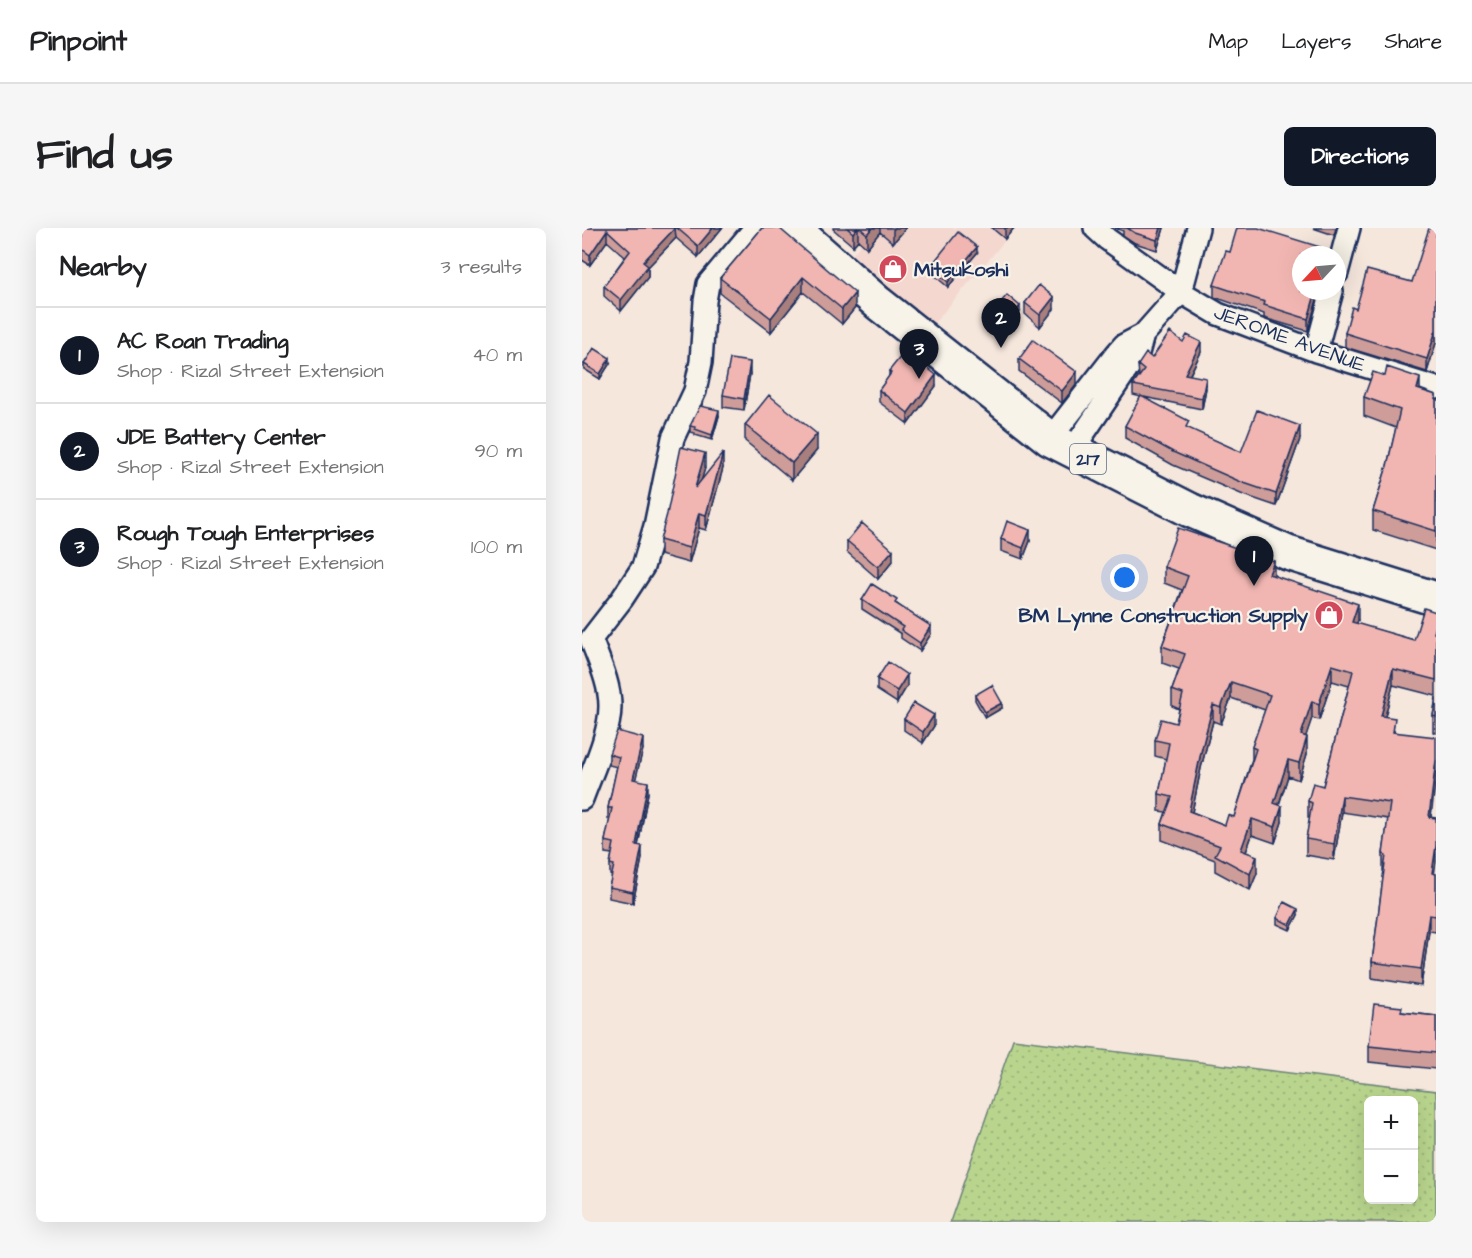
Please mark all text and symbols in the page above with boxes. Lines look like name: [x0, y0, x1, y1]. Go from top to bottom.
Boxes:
text: Pinpoint: [30, 22, 127, 61]
text: Map: [1208, 27, 1248, 56]
text: Layers: [1281, 27, 1351, 56]
text: Share: [1384, 27, 1442, 56]
text: Find us: [36, 127, 173, 185]
button: Directions: [1284, 127, 1436, 186]
north arrow: [1292, 246, 1346, 300]
text: Nearby: [60, 249, 147, 285]
text: 3 results: [440, 253, 522, 281]
shop icon: Mitsukoshi: [877, 253, 909, 285]
place label: Mitsukoshi: [914, 256, 1009, 284]
pin: 2: [982, 298, 1020, 348]
street label: JEROME AVENUE: [1210, 299, 1369, 379]
text: AC Roan Trading: [117, 326, 289, 357]
pin: 3: [900, 330, 938, 379]
text: 1: [78, 341, 81, 369]
text: 40 m: [472, 341, 522, 369]
text: Shop · Rizal Street Extension: [117, 357, 384, 385]
text: JDE Battery Center: [117, 422, 326, 453]
text: 2: [74, 437, 85, 465]
text: 90 m: [474, 437, 522, 465]
road number: 217: [1070, 444, 1106, 474]
text: Shop · Rizal Street Extension: [117, 453, 384, 481]
text: Rough Tough Enterprises: [117, 518, 374, 549]
text: 3: [74, 533, 85, 561]
text: 100 m: [471, 533, 522, 561]
pin: 1: [1234, 536, 1274, 586]
text: Shop · Rizal Street Extension: [117, 549, 384, 577]
your location: [1110, 563, 1139, 592]
shop icon: BM Lynne Construction Supply: [1313, 599, 1345, 631]
place label: BM Lynne Construction Supply: [1018, 602, 1308, 631]
map controls: [1364, 1096, 1418, 1204]
button: +: [1364, 1096, 1418, 1150]
button: −: [1364, 1150, 1418, 1204]

